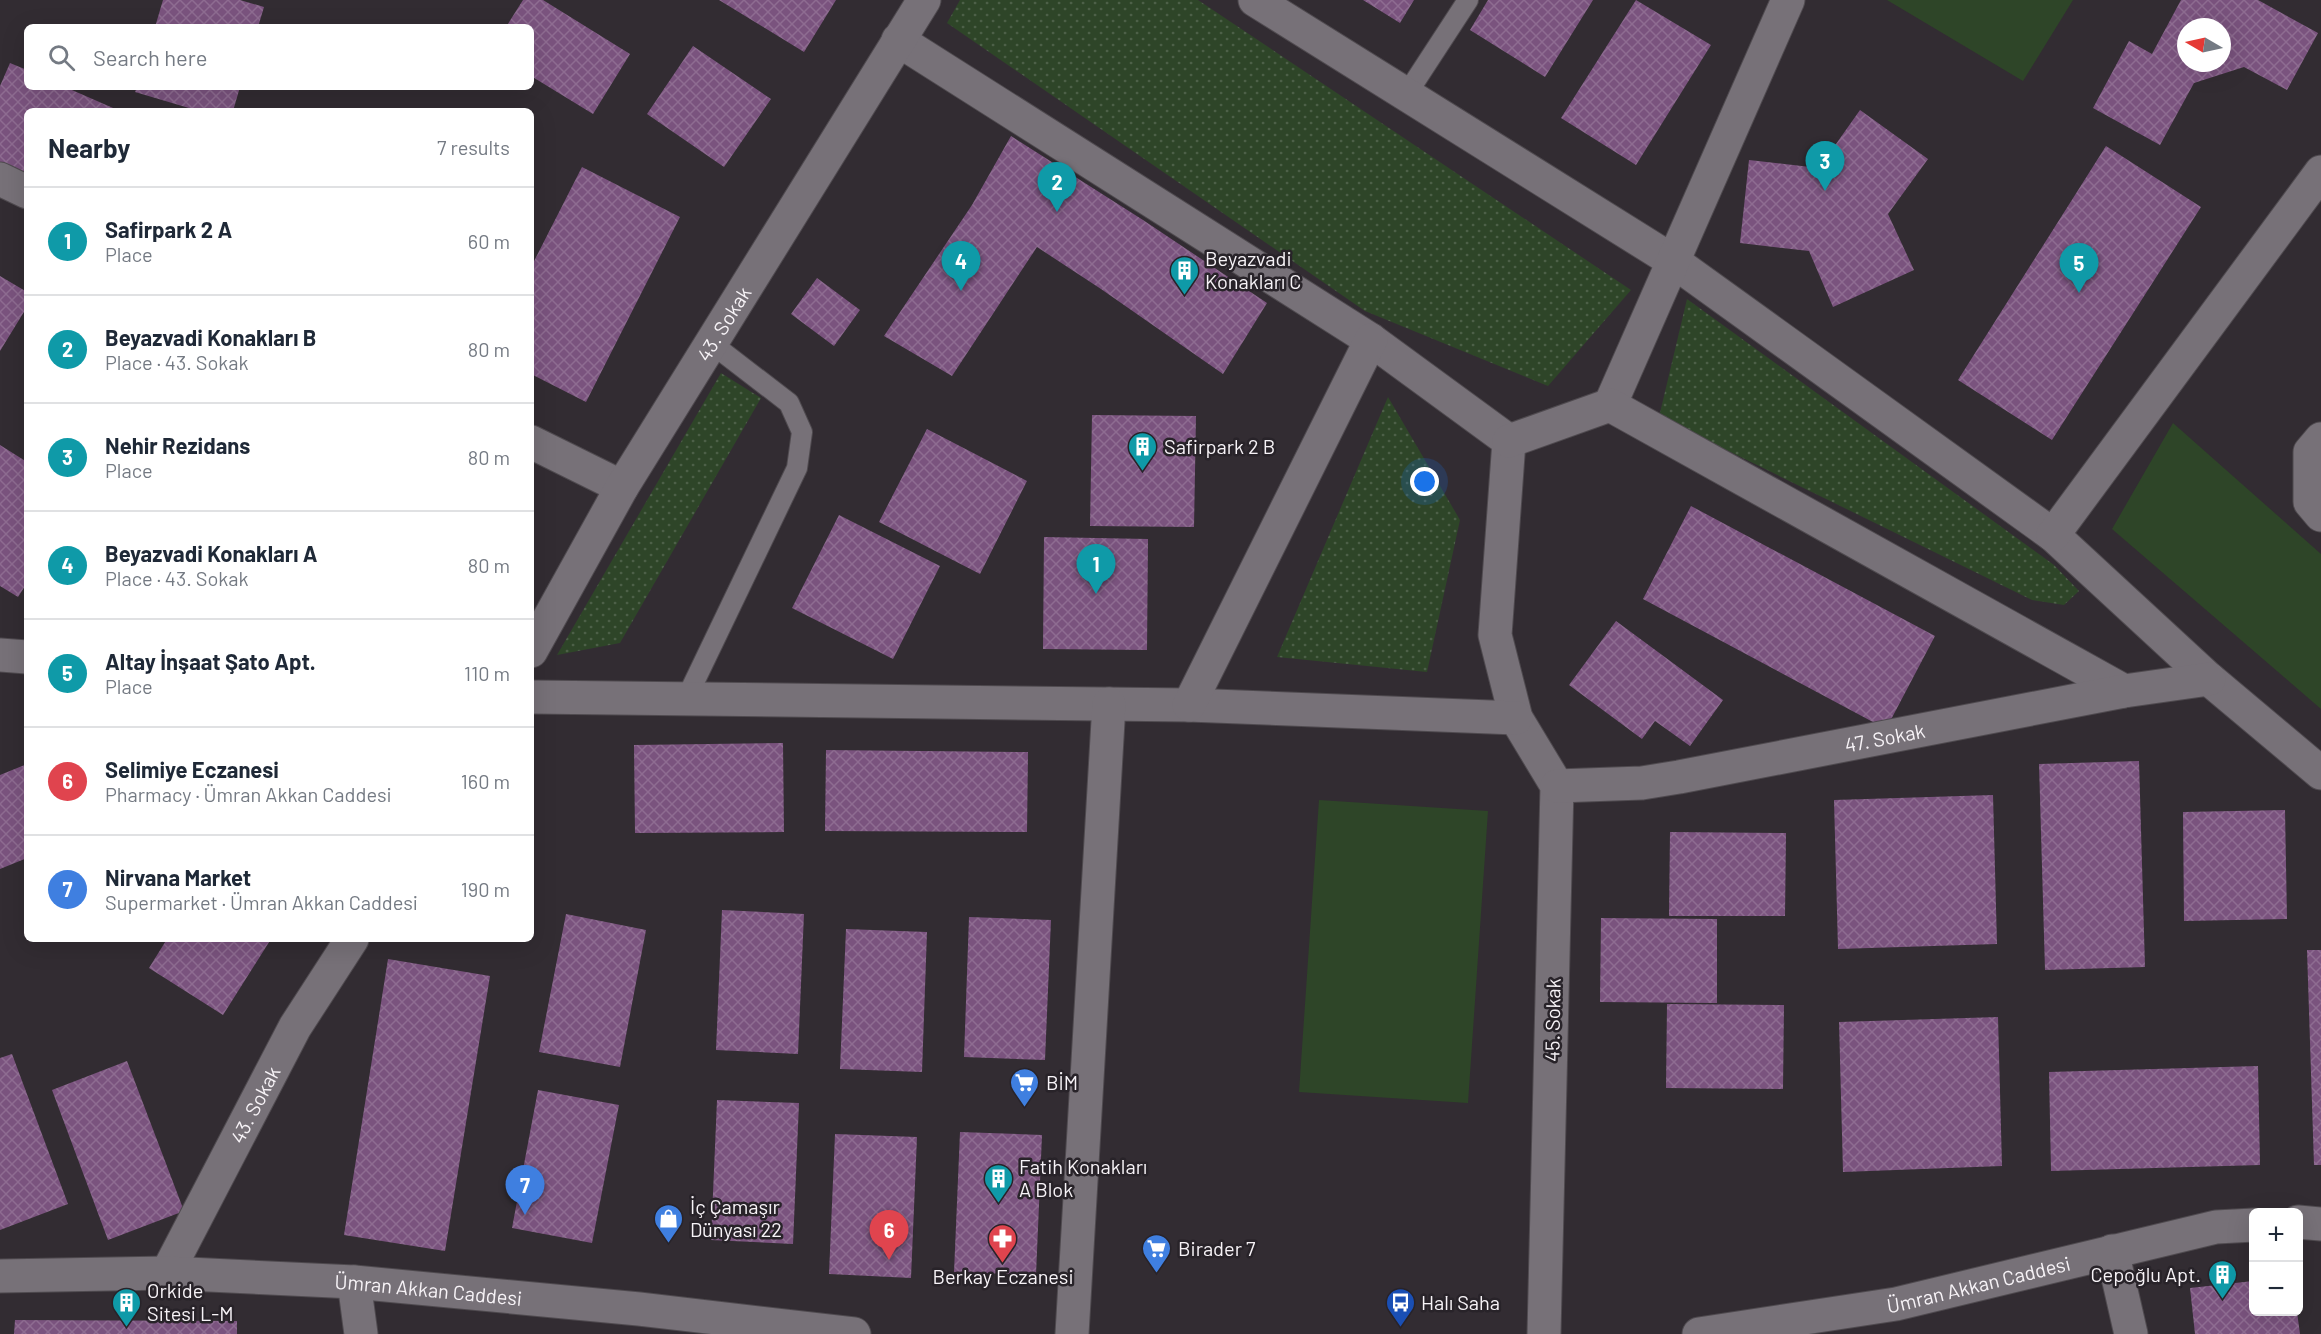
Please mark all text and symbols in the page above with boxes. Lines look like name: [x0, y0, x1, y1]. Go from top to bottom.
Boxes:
north arrow: [2177, 18, 2231, 72]
search box: [24, 24, 534, 90]
icon: search: [45, 41, 78, 74]
text: Search here: [93, 44, 207, 70]
text: Nearby: [48, 132, 130, 163]
text: 7 results: [437, 135, 510, 159]
pin: 3: [1806, 142, 1844, 191]
pin: 2: [1038, 162, 1076, 212]
text: Safirpark 2 A: [105, 216, 232, 242]
text: 1: [64, 229, 71, 253]
text: 60 m: [468, 229, 510, 253]
text: Place: [105, 242, 153, 266]
pin: 4: [942, 242, 980, 291]
pin: 5: [2060, 244, 2098, 293]
place label: Beyazvadi Konakları C: [1205, 246, 1301, 293]
building icon: Beyazvadi Konakları C: [1168, 254, 1200, 296]
street label: 43. Sokak: [691, 282, 756, 365]
text: Beyazvadi Konakları B: [105, 324, 316, 350]
text: 2: [62, 337, 73, 361]
text: 80 m: [468, 337, 510, 361]
text: Place · 43. Sokak: [105, 350, 248, 374]
building icon: Safirpark 2 B: [1127, 430, 1159, 472]
text: Nehir Rezidans: [105, 432, 250, 458]
place label: Safirpark 2 B: [1164, 434, 1275, 458]
text: 3: [62, 445, 73, 469]
text: 80 m: [468, 445, 510, 469]
text: Place: [105, 458, 153, 482]
your location: [1410, 467, 1439, 496]
text: Beyazvadi Konakları A: [105, 540, 318, 566]
pin: 1: [1076, 544, 1116, 594]
text: 4: [61, 553, 74, 577]
text: 80 m: [468, 553, 510, 577]
text: Place · 43. Sokak: [105, 566, 248, 590]
text: Altay İnşaat Şato Apt.: [105, 648, 316, 674]
text: 5: [62, 661, 73, 685]
text: 110 m: [464, 661, 510, 685]
text: Place: [105, 674, 153, 698]
street label: 47. Sokak: [1842, 718, 1927, 757]
text: Selimiye Eczanesi: [105, 756, 279, 782]
text: 6: [62, 769, 73, 793]
text: 160 m: [461, 769, 510, 793]
text: Pharmacy · Ümran Akkan Caddesi: [105, 782, 392, 806]
text: Nirvana Market: [105, 864, 251, 890]
text: 7: [63, 877, 72, 901]
text: 190 m: [461, 877, 510, 901]
text: Supermarket · Ümran Akkan Caddesi: [105, 890, 418, 914]
street label: 45. Sokak: [1539, 978, 1565, 1062]
street label: 43. Sokak: [225, 1062, 285, 1147]
supermarket icon: BİM: [1009, 1066, 1041, 1108]
place label: BİM: [1046, 1070, 1078, 1094]
place label: Fatih Konakları A Blok: [1019, 1154, 1147, 1201]
building icon: Fatih Konakları A Blok: [982, 1162, 1014, 1204]
pin: 7: [506, 1166, 544, 1215]
place label: İç Çamaşır Dünyası 22: [690, 1194, 782, 1241]
shop icon: İç Çamaşır Dünyası 22: [653, 1202, 685, 1244]
map controls: [2249, 1208, 2303, 1316]
button: +: [2249, 1208, 2303, 1262]
pin: 6: [870, 1210, 908, 1260]
pharmacy icon: Berkay Eczanesi: [987, 1222, 1019, 1264]
supermarket icon: Birader 7: [1141, 1232, 1173, 1274]
place label: Birader 7: [1178, 1236, 1256, 1260]
street label: Ümran Akkan Caddesi: [1885, 1251, 2073, 1317]
building icon: Cepoğlu Apt.: [2206, 1258, 2238, 1300]
place label: Cepoğlu Apt.: [2090, 1262, 2201, 1286]
button: −: [2249, 1262, 2303, 1316]
place label: Berkay Eczanesi: [932, 1264, 1074, 1288]
street label: Ümran Akkan Caddesi: [334, 1269, 523, 1310]
place label: Orkide Sitesi L-M: [147, 1278, 234, 1325]
building icon: Orkide Sitesi L-M: [110, 1286, 142, 1328]
bus stop icon: Halı Saha: [1384, 1286, 1416, 1328]
place label: Halı Saha: [1421, 1290, 1500, 1314]

